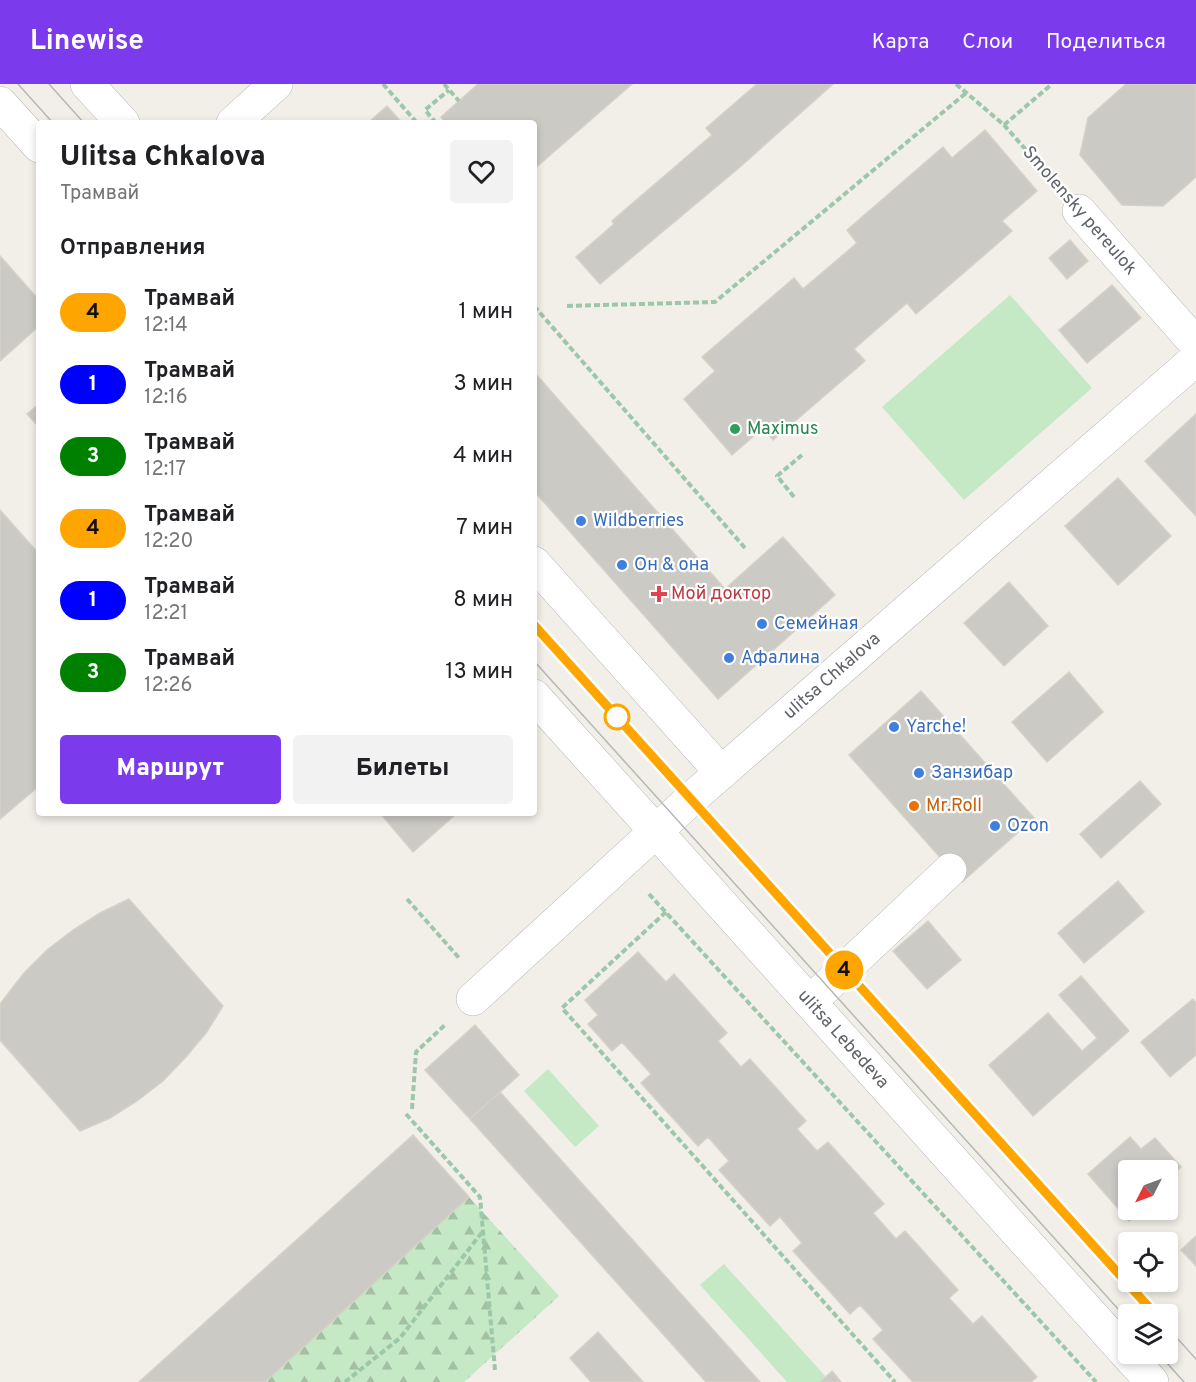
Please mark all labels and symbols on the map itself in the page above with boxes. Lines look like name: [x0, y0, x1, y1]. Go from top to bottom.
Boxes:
street label: Smolensky pereulok: [1017, 142, 1141, 280]
place label: Maximus: [747, 418, 818, 441]
marker: Maximus: [728, 422, 742, 436]
place label: Wildberries: [593, 510, 684, 533]
marker: Wildberries: [574, 514, 588, 528]
place label: Он & она: [634, 554, 709, 577]
marker: Он & она: [615, 558, 629, 572]
place label: Мой доктор: [671, 583, 771, 606]
marker: Мой доктор: [652, 587, 666, 601]
place label: Семейная: [774, 613, 859, 636]
marker: Семейная: [755, 617, 769, 631]
street label: ulitsa Chkalova: [779, 627, 885, 725]
place label: Афалина: [741, 647, 820, 670]
marker: Афалина: [722, 651, 736, 665]
unlabelled marker: [604, 704, 630, 730]
place label: Yarche!: [906, 716, 967, 739]
marker: Yarche!: [887, 720, 901, 734]
place label: Занзибар: [931, 762, 1013, 785]
marker: Занзибар: [912, 766, 926, 780]
place label: Mr.Roll: [926, 795, 982, 818]
marker: Mr.Roll: [907, 799, 921, 813]
place label: Ozon: [1007, 815, 1049, 838]
marker: Ozon: [988, 819, 1002, 833]
line badge: 4: [824, 950, 864, 990]
street label: ulitsa Lebedeva: [793, 985, 894, 1094]
north arrow: [1118, 1160, 1178, 1220]

